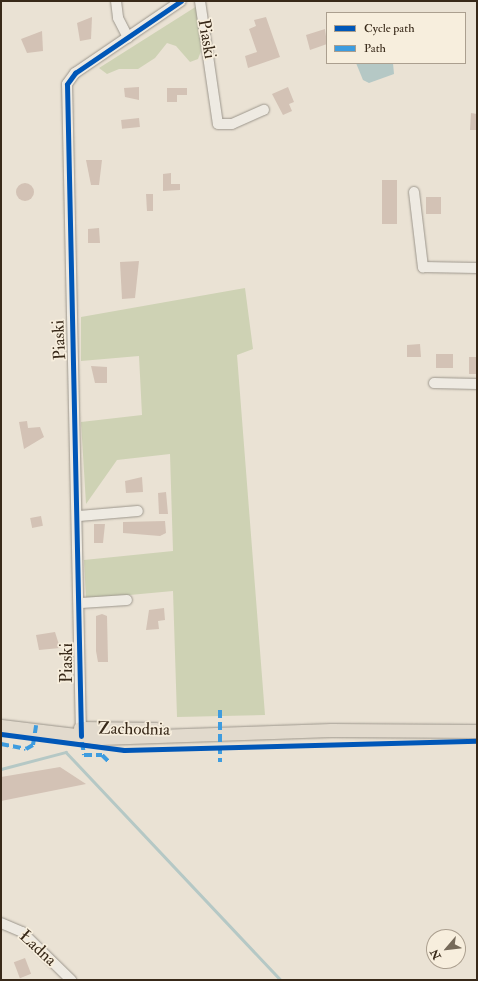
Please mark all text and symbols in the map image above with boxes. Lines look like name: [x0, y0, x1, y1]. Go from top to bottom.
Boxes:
legend: [326, 12, 466, 64]
street label: Piaski: [193, 18, 221, 60]
text: Cycle path: [364, 21, 414, 36]
text: Path: [364, 41, 386, 56]
street label: Piaski: [48, 320, 70, 360]
street label: Piaski: [57, 643, 77, 683]
street label: Zachodnia: [98, 718, 170, 740]
street label: Ładna: [15, 926, 61, 970]
north arrow: [426, 929, 466, 969]
text: N: [428, 947, 444, 962]

